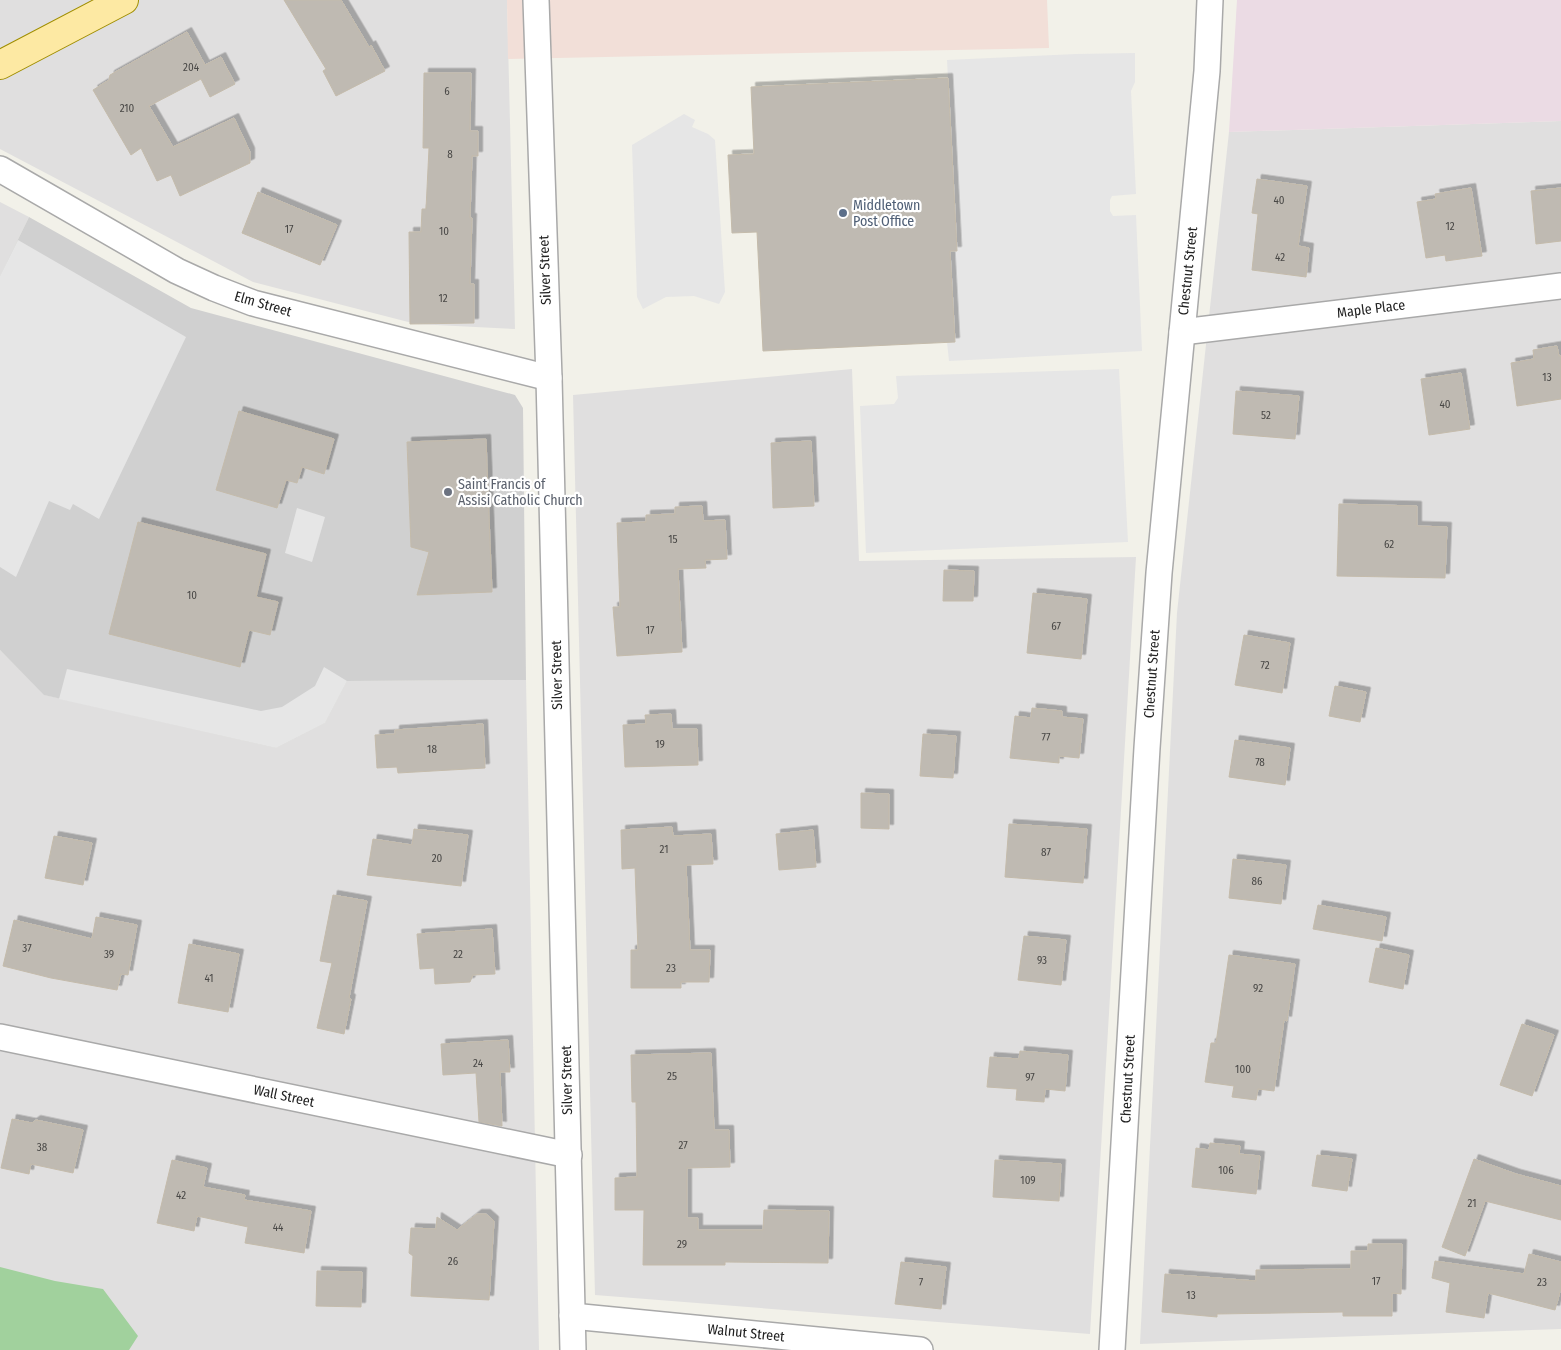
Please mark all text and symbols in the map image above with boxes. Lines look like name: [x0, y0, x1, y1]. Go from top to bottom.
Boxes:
house number: 204: [183, 61, 200, 74]
house number: 6: [444, 85, 450, 98]
house number: 210: [120, 102, 135, 115]
house number: 8: [447, 148, 453, 161]
house number: 40: [1273, 194, 1285, 207]
place label: Middletown Post Office: [853, 197, 920, 230]
marker: Middletown Post Office: [837, 207, 849, 219]
house number: 12: [1445, 220, 1455, 233]
house number: 17: [285, 223, 294, 236]
house number: 10: [439, 225, 449, 238]
street label: Chestnut Street: [1175, 226, 1201, 316]
street label: Silver Street: [535, 234, 555, 305]
house number: 42: [1275, 251, 1285, 264]
street label: Elm Street: [232, 288, 294, 320]
house number: 12: [438, 292, 448, 305]
street label: Maple Place: [1336, 296, 1406, 322]
house number: 13: [1542, 371, 1552, 384]
house number: 40: [1439, 398, 1451, 411]
house number: 52: [1261, 409, 1271, 422]
place label: Saint Francis of Assisi Catholic Church: [458, 476, 583, 509]
marker: Saint Francis of Assisi Catholic Church: [442, 486, 454, 498]
house number: 15: [668, 533, 678, 546]
house number: 62: [1384, 538, 1394, 551]
house number: 10: [187, 589, 197, 602]
house number: 67: [1051, 620, 1061, 633]
house number: 17: [646, 624, 655, 637]
street label: Chestnut Street: [1140, 629, 1164, 719]
street label: Silver Street: [548, 640, 566, 710]
house number: 72: [1260, 659, 1270, 672]
house number: 77: [1042, 731, 1051, 744]
house number: 19: [655, 738, 665, 751]
house number: 18: [427, 743, 437, 756]
house number: 78: [1255, 756, 1265, 769]
house number: 21: [660, 843, 668, 856]
house number: 87: [1041, 846, 1051, 859]
house number: 20: [432, 852, 443, 865]
house number: 86: [1252, 875, 1263, 888]
house number: 37: [22, 942, 32, 955]
house number: 39: [104, 948, 114, 961]
house number: 22: [453, 948, 463, 961]
house number: 93: [1037, 954, 1047, 967]
house number: 23: [666, 962, 676, 975]
house number: 41: [204, 972, 214, 985]
house number: 92: [1253, 982, 1263, 995]
street label: Chestnut Street: [1117, 1034, 1139, 1124]
street label: Silver Street: [558, 1045, 576, 1115]
house number: 24: [473, 1057, 484, 1070]
house number: 100: [1235, 1063, 1251, 1076]
house number: 25: [667, 1070, 677, 1083]
house number: 97: [1025, 1071, 1035, 1084]
street label: Wall Street: [252, 1081, 316, 1111]
house number: 27: [678, 1139, 688, 1152]
house number: 38: [37, 1141, 48, 1154]
house number: 106: [1218, 1164, 1234, 1177]
house number: 109: [1020, 1174, 1036, 1187]
house number: 42: [176, 1189, 186, 1202]
house number: 21: [1468, 1197, 1476, 1210]
house number: 44: [273, 1221, 284, 1234]
house number: 29: [677, 1238, 687, 1251]
house number: 26: [448, 1255, 459, 1268]
house number: 17: [1372, 1275, 1381, 1288]
house number: 7: [919, 1276, 924, 1289]
house number: 23: [1537, 1276, 1547, 1289]
house number: 13: [1186, 1289, 1196, 1302]
street label: Walnut Street: [707, 1320, 786, 1346]

